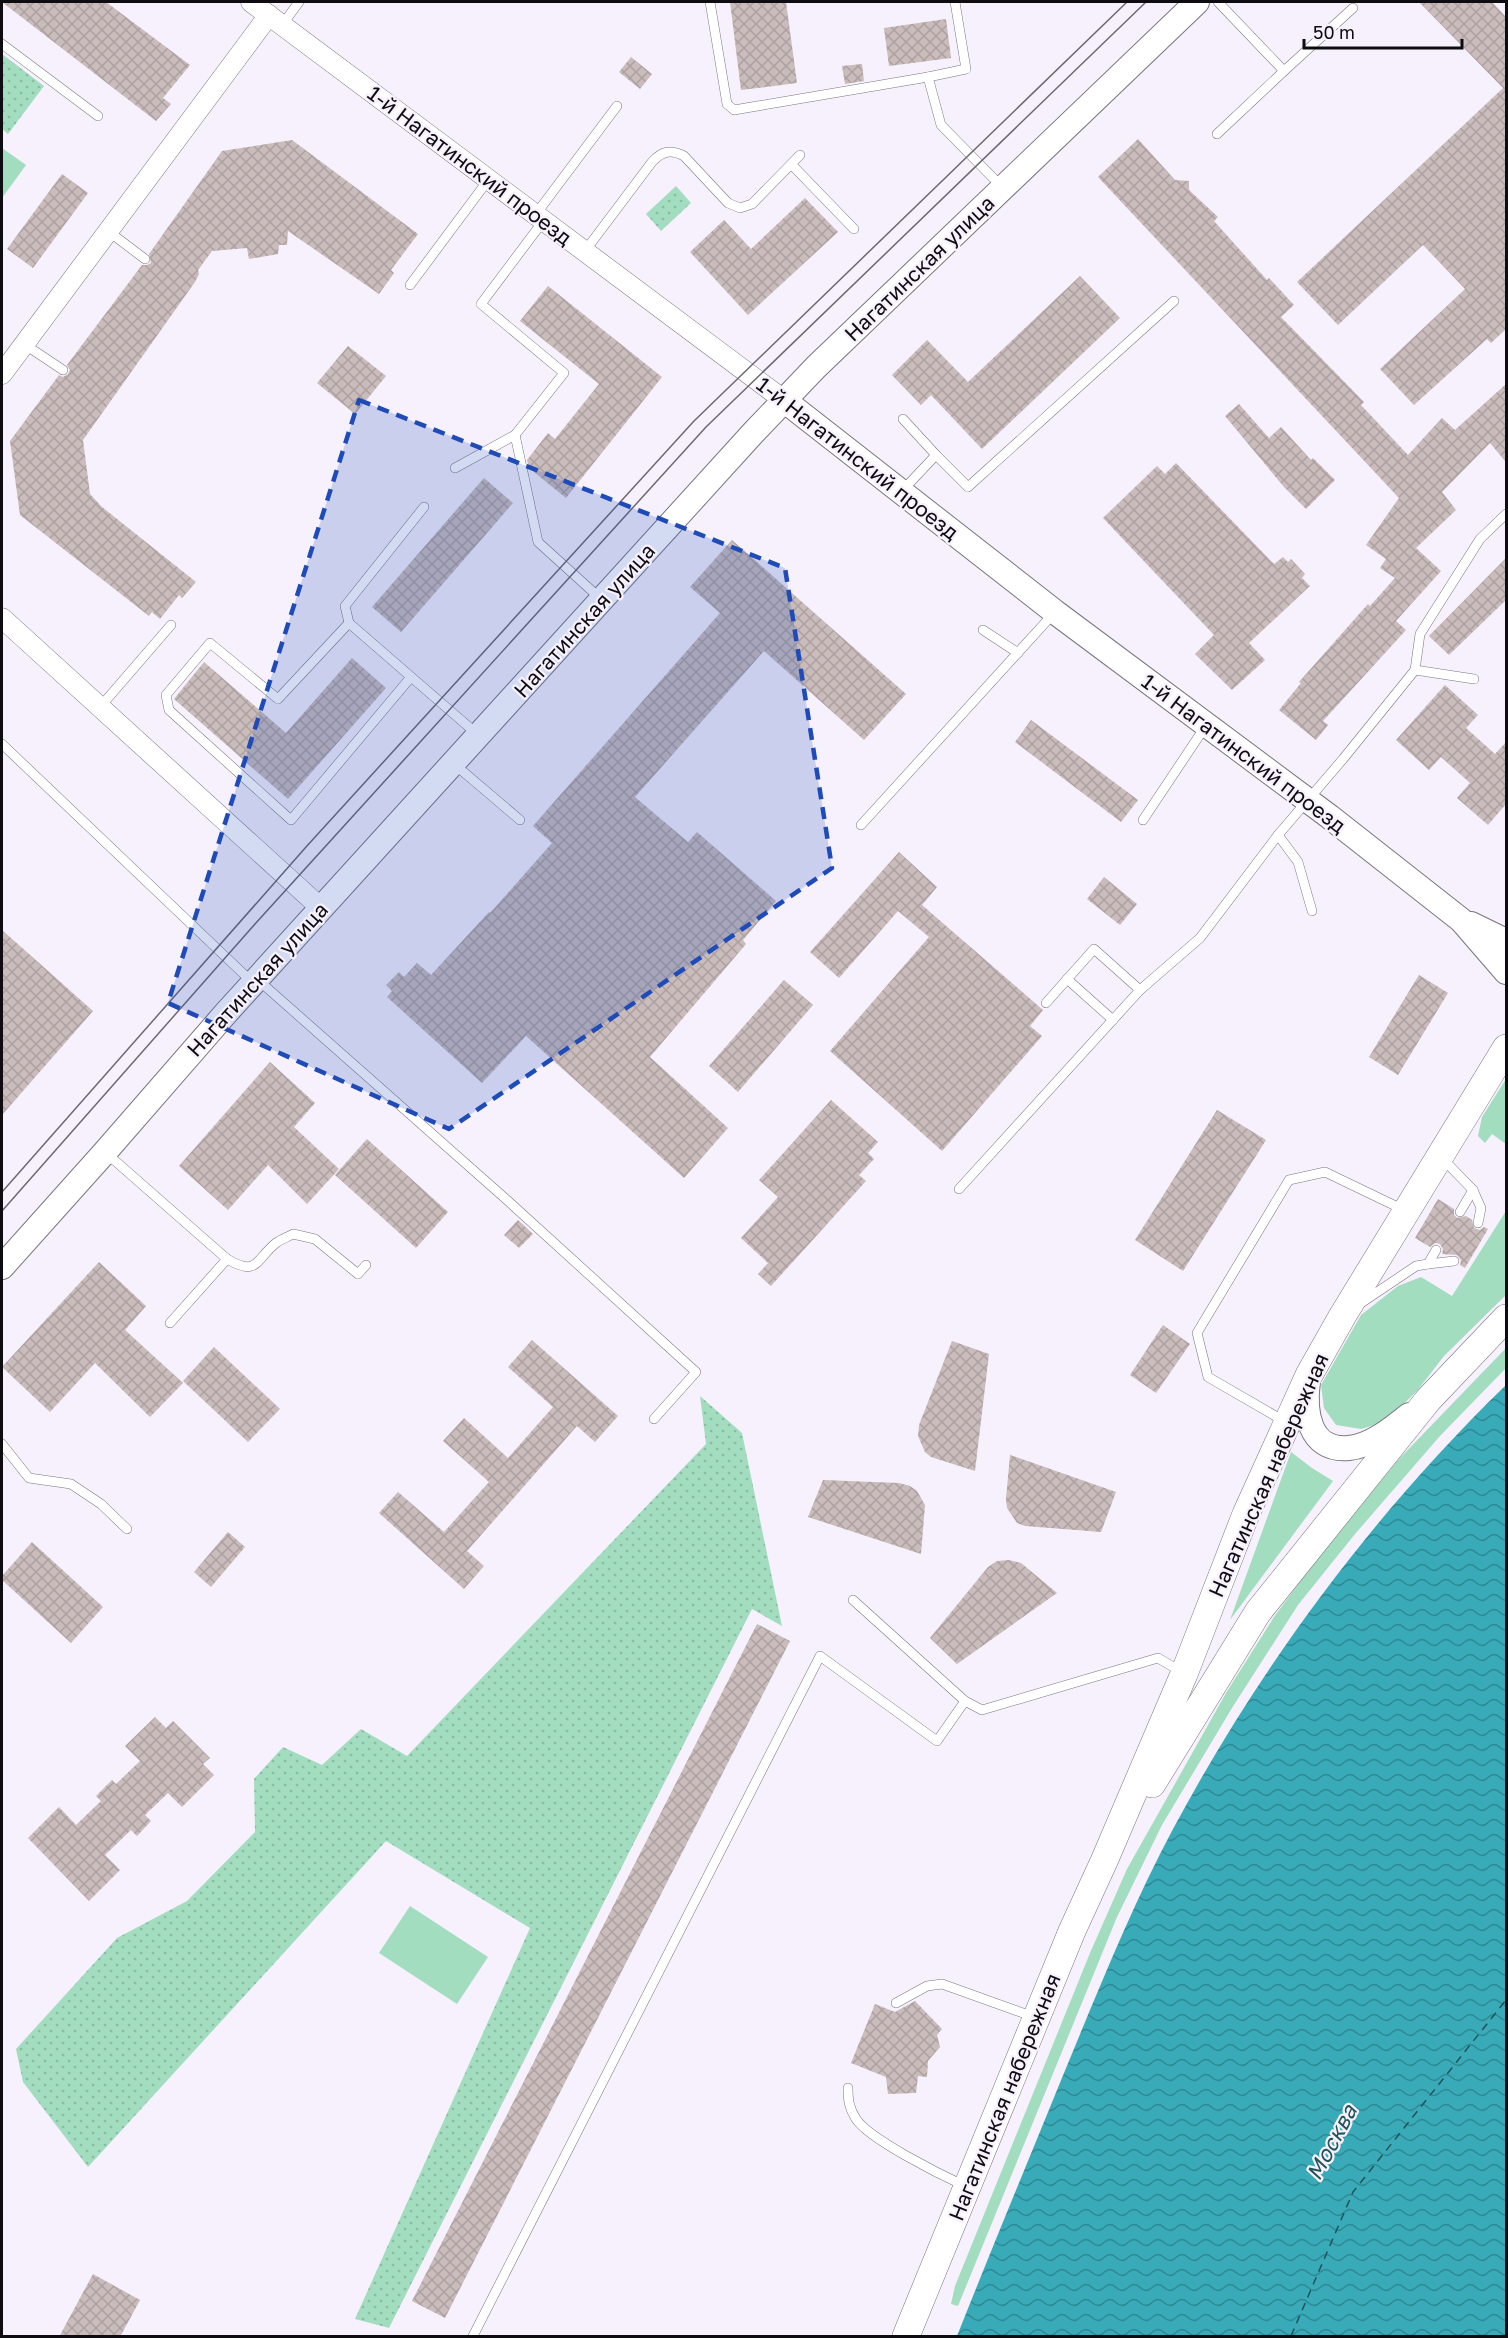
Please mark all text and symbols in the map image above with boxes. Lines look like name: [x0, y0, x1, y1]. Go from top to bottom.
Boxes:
scale bar: [1304, 12, 1462, 50]
text: 50 m: [1313, 21, 1355, 43]
street label: 1-й Нагатинский проезд: [363, 80, 578, 251]
street label: Нагатинская улица: [839, 190, 999, 346]
street label: 1-й Нагатинский проезд: [752, 371, 964, 545]
street label: Нагатинская улица: [508, 538, 660, 702]
street label: 1-й Нагатинский проезд: [1137, 668, 1352, 839]
street label: Нагатинская улица: [181, 897, 333, 1061]
street label: Нагатинская набережная: [1202, 1349, 1334, 1601]
street label: Нагатинская набережная: [942, 1970, 1066, 2224]
water label: Москва: [1300, 2098, 1363, 2184]

